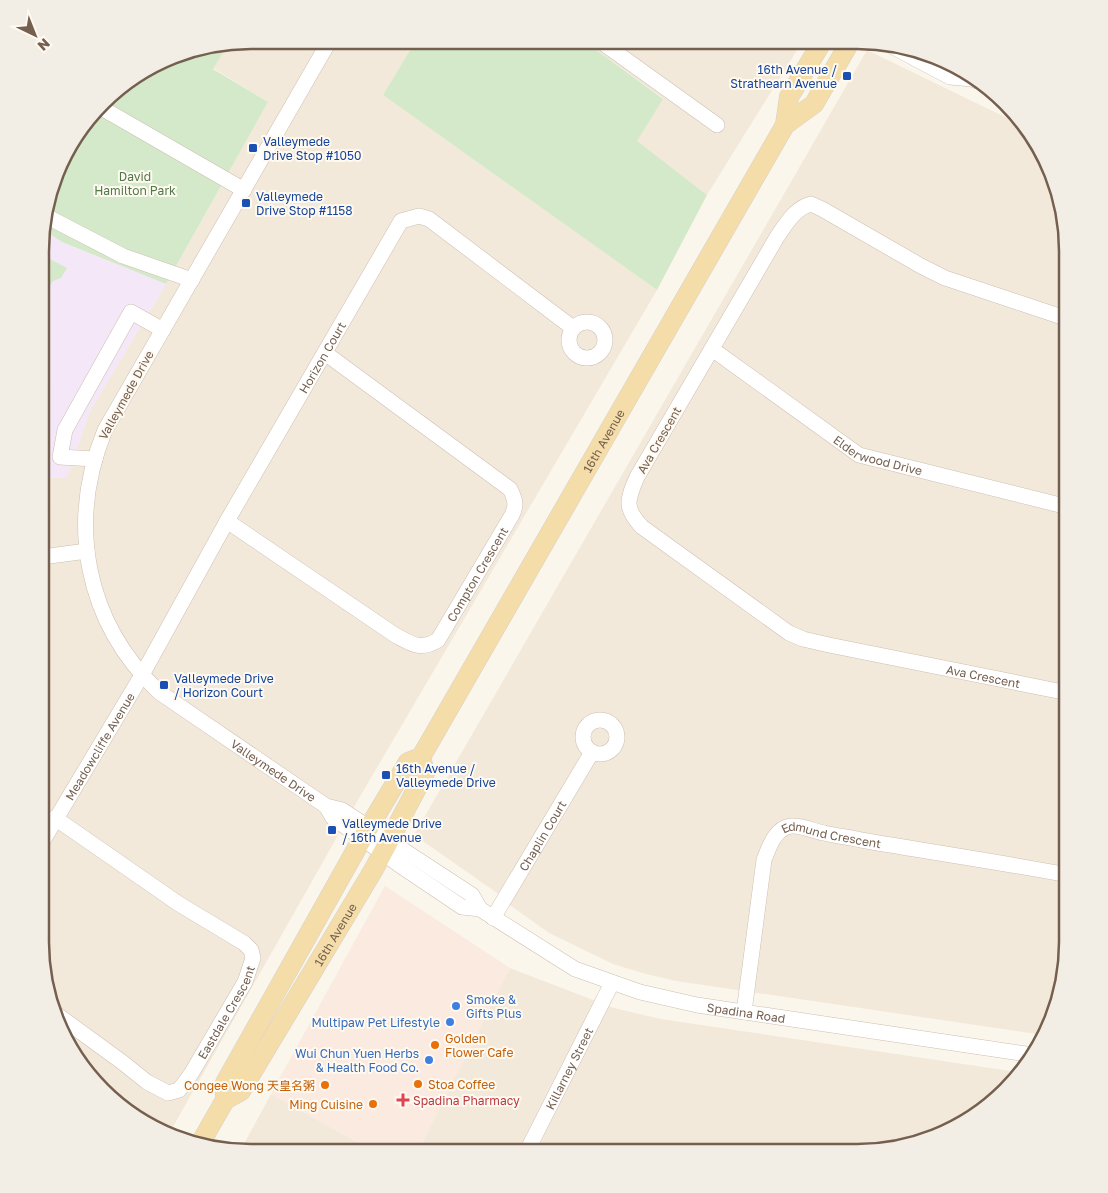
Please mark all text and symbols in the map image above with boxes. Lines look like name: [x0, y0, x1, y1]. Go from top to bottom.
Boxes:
north arrow: [10, 10, 60, 60]
text: N: [35, 35, 54, 55]
place label: 16th Avenue / Strathearn Avenue: [730, 62, 837, 91]
marker: 16th Avenue / Strathearn Avenue: [841, 70, 853, 82]
place label: Valleymede Drive Stop #1050: [263, 134, 361, 163]
marker: Valleymede Drive Stop #1050: [247, 142, 259, 154]
park label: David Hamilton Park: [94, 169, 176, 198]
place label: Valleymede Drive Stop #1158: [256, 189, 353, 218]
marker: Valleymede Drive Stop #1158: [240, 197, 252, 209]
street label: Horizon Court: [295, 319, 349, 396]
street label: Valleymede Drive: [95, 348, 157, 442]
street label: Ava Crescent: [634, 404, 684, 476]
street label: 16th Avenue: [579, 406, 627, 475]
street label: Elderwood Drive: [831, 432, 924, 478]
street label: Compton Crescent: [443, 524, 511, 624]
street label: Ava Crescent: [945, 661, 1022, 691]
place label: Valleymede Drive / Horizon Court: [174, 671, 274, 700]
marker: Valleymede Drive / Horizon Court: [158, 679, 170, 691]
street label: Meadowcliffe Avenue: [62, 689, 137, 803]
street label: Valleymede Drive: [228, 736, 319, 805]
place label: 16th Avenue / Valleymede Drive: [396, 761, 496, 790]
marker: 16th Avenue / Valleymede Drive: [380, 769, 392, 781]
street label: Chaplin Court: [515, 797, 569, 874]
place label: Valleymede Drive / 16th Avenue: [342, 816, 442, 845]
street label: Edmund Crescent: [778, 818, 883, 851]
marker: Valleymede Drive / 16th Avenue: [326, 824, 338, 836]
street label: 16th Avenue: [310, 900, 359, 969]
street label: Eastdale Crescent: [194, 963, 258, 1061]
place label: Smoke & Gifts Plus: [466, 992, 522, 1021]
street label: Spadina Road: [706, 999, 786, 1026]
marker: Smoke & Gifts Plus: [450, 1000, 462, 1012]
place label: Multipaw Pet Lifestyle: [311, 1015, 440, 1030]
marker: Multipaw Pet Lifestyle: [444, 1016, 456, 1028]
street label: Killarney Street: [542, 1024, 596, 1112]
place label: Golden Flower Cafe: [445, 1031, 513, 1060]
marker: Golden Flower Cafe: [429, 1039, 441, 1051]
place label: Wui Chun Yuen Herbs & Health Food Co.: [295, 1046, 419, 1075]
marker: Wui Chun Yuen Herbs & Health Food Co.: [423, 1054, 435, 1066]
place label: Stoa Coffee: [428, 1077, 495, 1092]
place label: Congee Wong 天皇名粥: [184, 1078, 315, 1093]
marker: Stoa Coffee: [412, 1078, 424, 1090]
marker: Congee Wong 天皇名粥: [319, 1079, 331, 1091]
place label: Spadina Pharmacy: [413, 1093, 520, 1108]
marker: Spadina Pharmacy: [397, 1094, 409, 1106]
place label: Ming Cuisine: [289, 1097, 363, 1112]
marker: Ming Cuisine: [367, 1098, 379, 1110]

